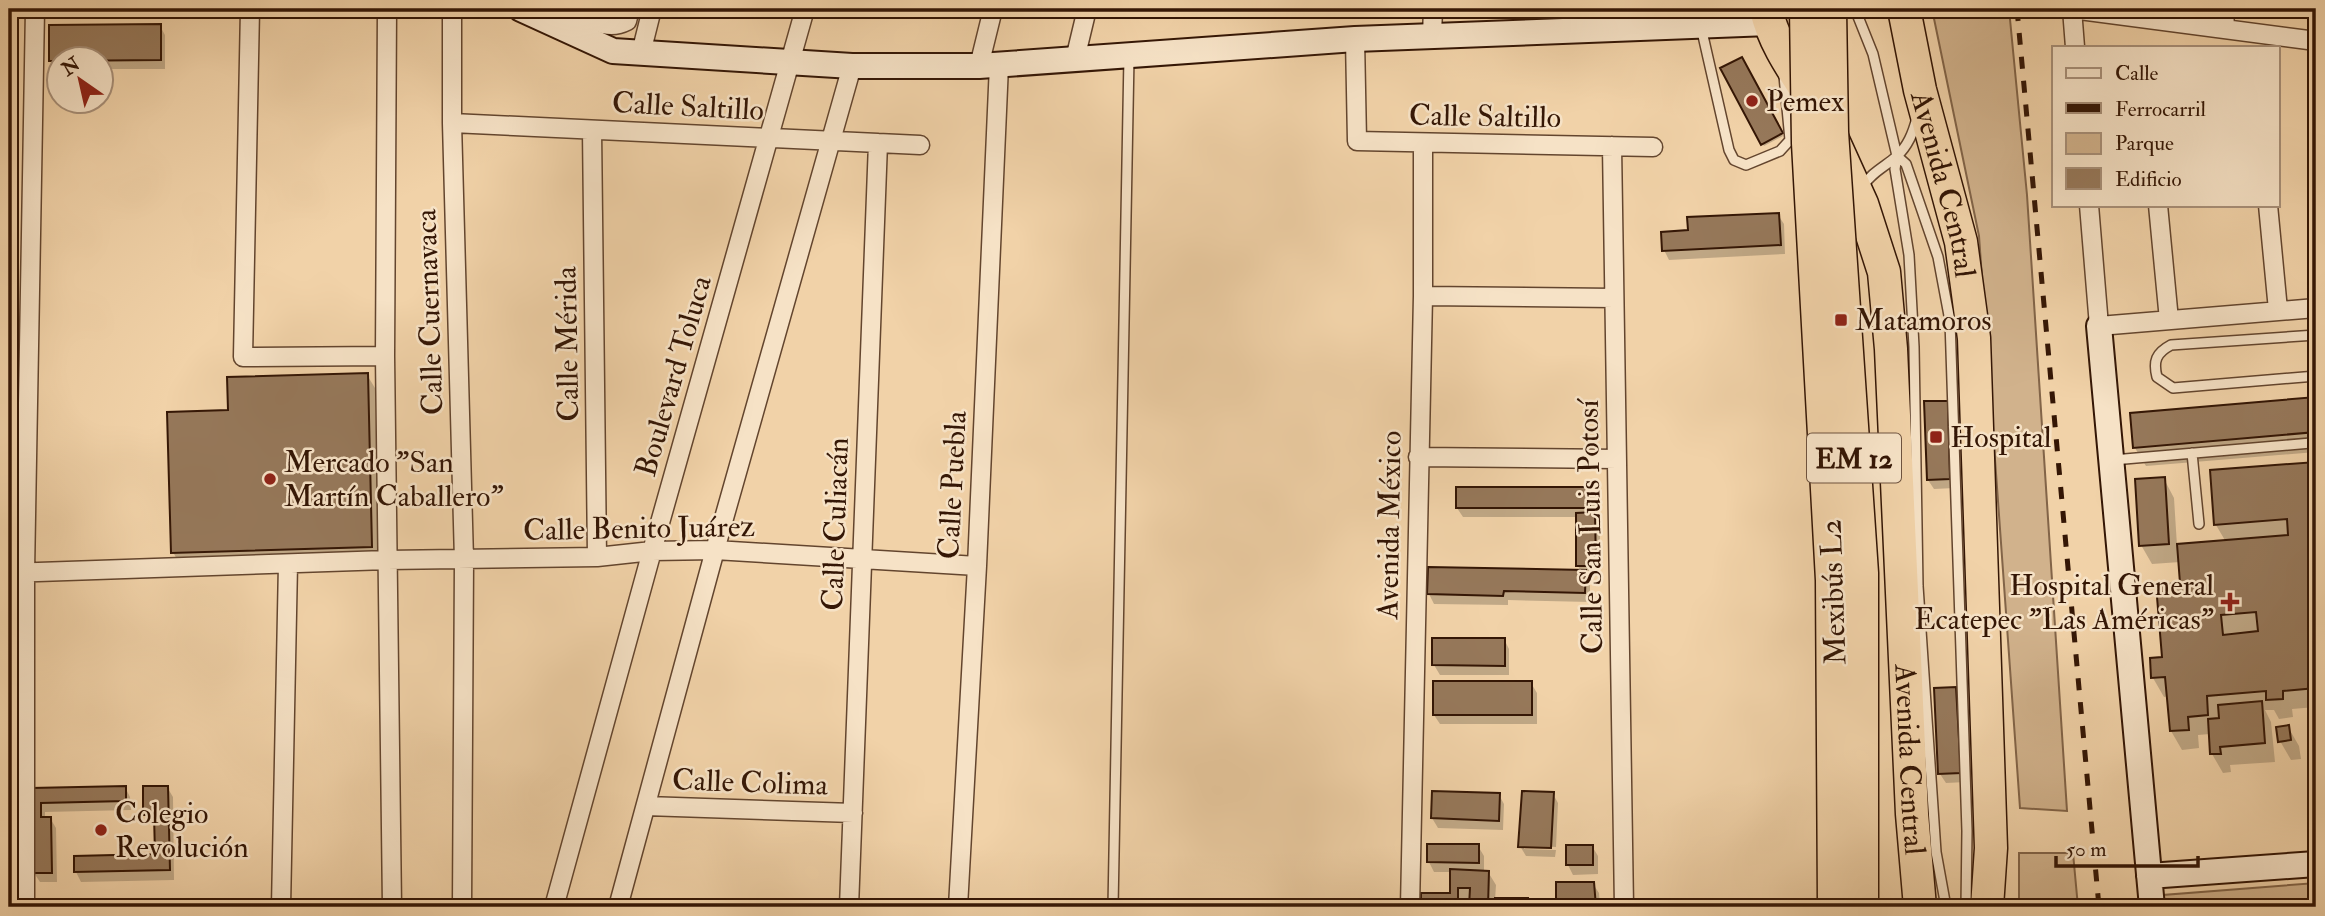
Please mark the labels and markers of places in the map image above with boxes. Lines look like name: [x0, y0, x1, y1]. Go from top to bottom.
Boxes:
place label: Pemex: [1766, 83, 1844, 120]
marker: Pemex: [1744, 93, 1760, 109]
place label: Matamoros: [1855, 302, 1992, 339]
marker: Matamoros: [1833, 312, 1849, 328]
place label: Hospital: [1950, 419, 2052, 456]
marker: Hospital: [1928, 429, 1944, 445]
place label: Mercado "San Martín Caballero": [284, 444, 504, 515]
marker: Mercado "San Martín Caballero": [262, 471, 278, 487]
place label: Hospital General Ecatepec "Las Américas": [1914, 567, 2214, 638]
marker: Hospital General Ecatepec "Las Américas": [2220, 592, 2240, 612]
place label: Colegio Revolución: [115, 795, 249, 866]
marker: Colegio Revolución: [93, 822, 109, 838]

